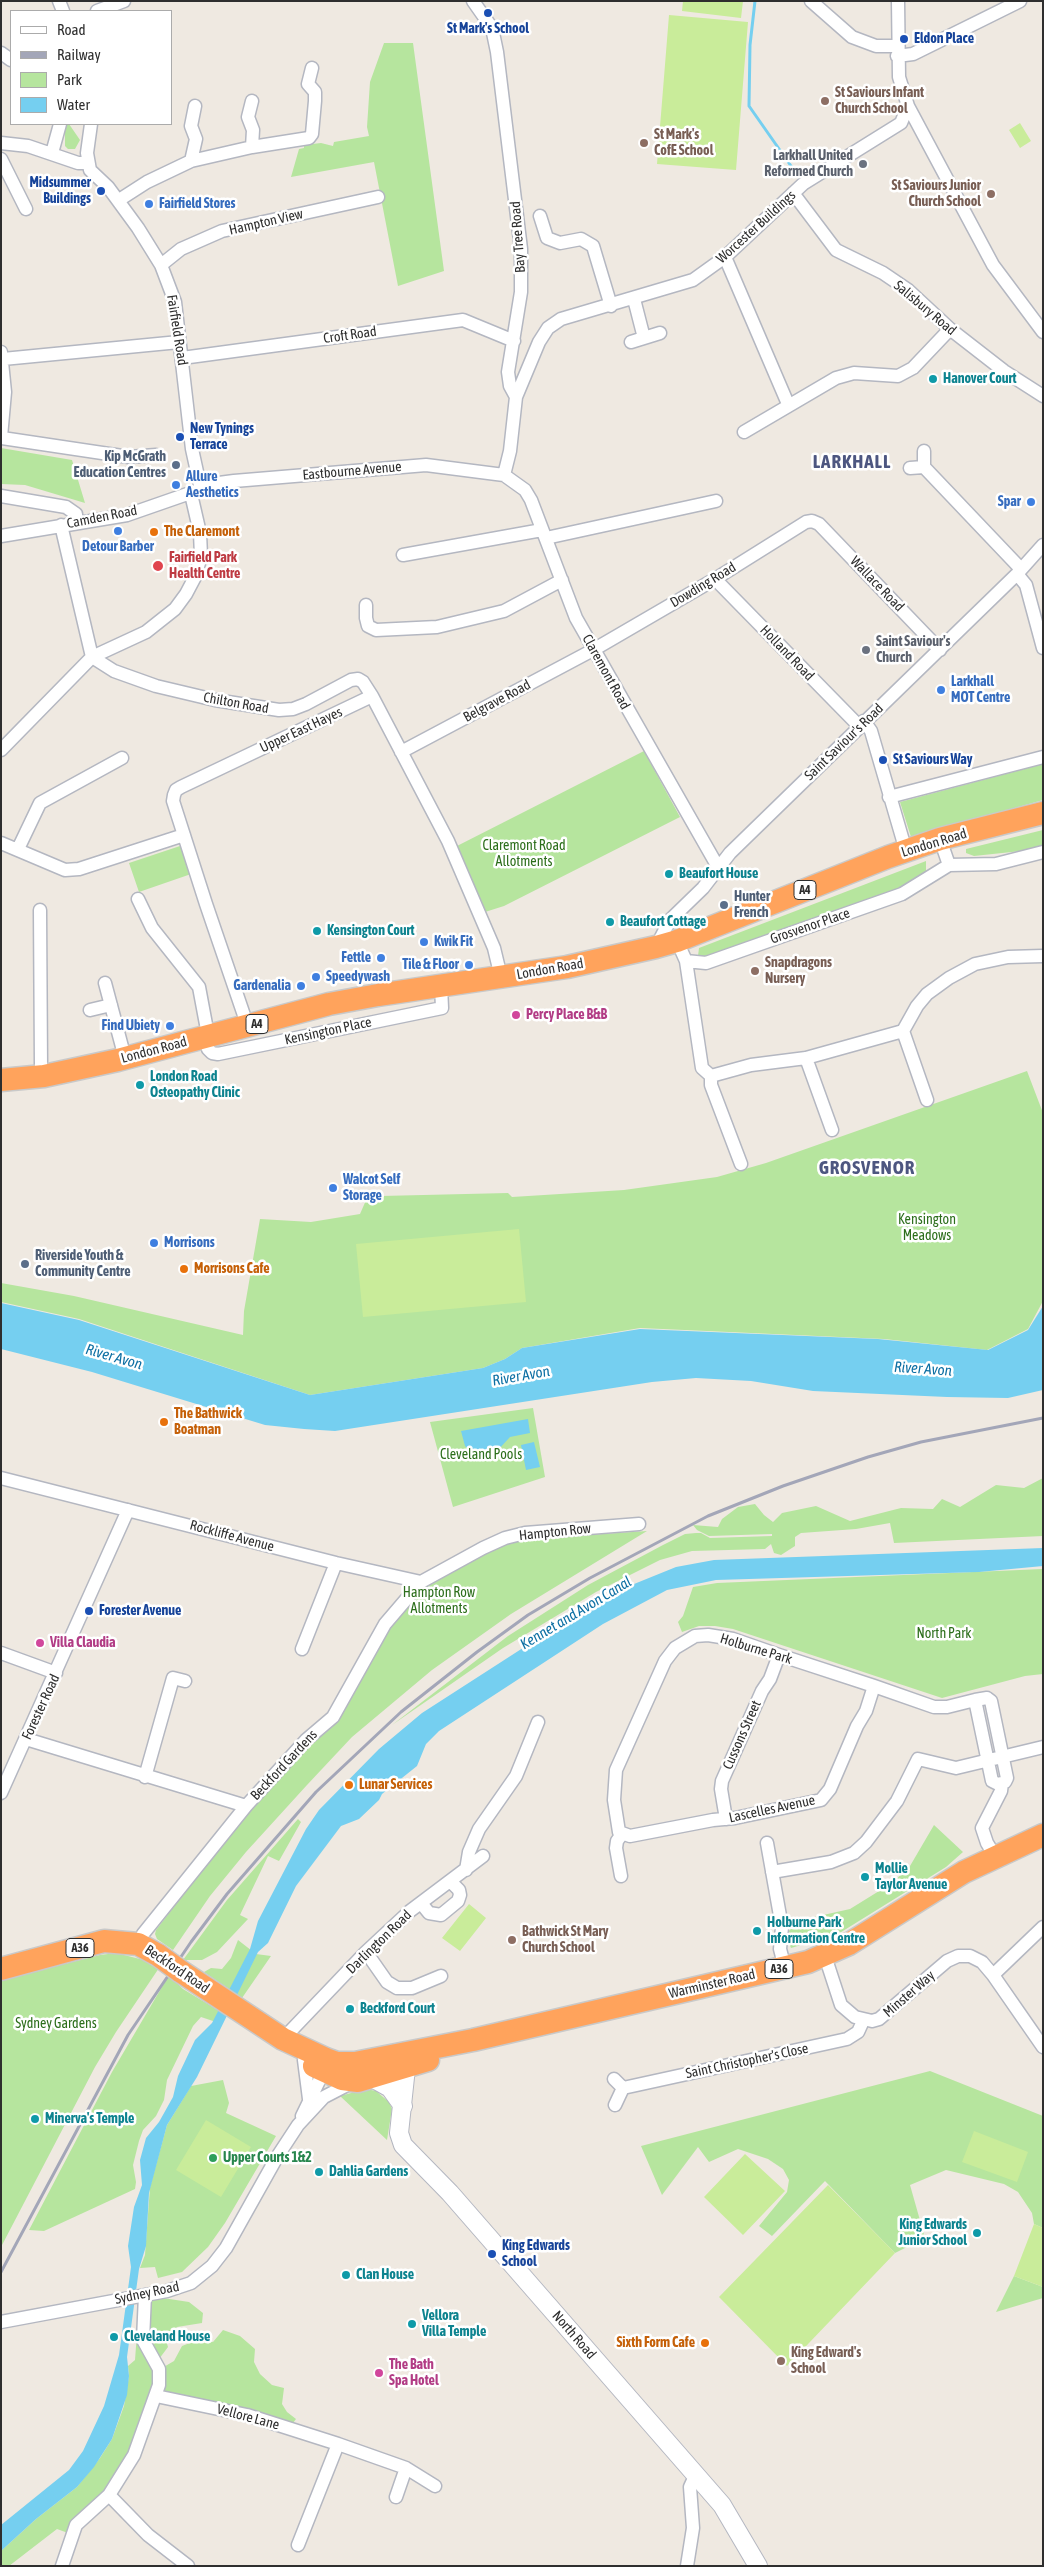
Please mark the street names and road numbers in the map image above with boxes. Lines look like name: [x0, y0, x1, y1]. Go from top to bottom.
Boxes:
street label: Worcester Buildings: [713, 187, 799, 267]
street label: Bay Tree Road: [507, 201, 529, 273]
street label: Hampton View: [227, 205, 305, 239]
street label: Salisbury Road: [890, 277, 960, 339]
street label: Fairfield Road: [163, 293, 191, 367]
street label: Croft Road: [322, 323, 378, 347]
street label: Eastbourne Avenue: [302, 458, 402, 484]
street label: Camden Road: [65, 502, 139, 532]
street label: Wallace Road: [847, 553, 907, 615]
street label: Dowding Road: [667, 559, 739, 611]
street label: Holland Road: [756, 622, 818, 684]
street label: Claremont Road: [579, 632, 633, 712]
street label: Belgrave Road: [461, 676, 533, 726]
street label: Chilton Road: [202, 689, 270, 717]
street label: Saint Saviour's Road: [801, 700, 887, 784]
street label: Upper East Hayes: [257, 704, 345, 756]
street label: London Road: [899, 825, 969, 861]
road number: A4: [794, 880, 816, 900]
street label: Grosvenor Place: [768, 905, 852, 947]
street label: London Road: [515, 955, 585, 983]
road number: A4: [246, 1014, 268, 1034]
street label: Kensington Place: [283, 1014, 373, 1048]
street label: London Road: [119, 1033, 189, 1067]
street label: Rockliffe Avenue: [188, 1517, 276, 1555]
street label: Hampton Row: [518, 1520, 592, 1544]
street label: Holburne Park: [718, 1630, 794, 1668]
street label: Forester Road: [19, 1672, 63, 1742]
street label: Cussons Street: [719, 1698, 765, 1772]
street label: Beckford Gardens: [247, 1726, 321, 1804]
street label: Lascelles Avenue: [727, 1792, 817, 1826]
street label: Darlington Road: [343, 1907, 415, 1977]
road number: A36: [66, 1939, 94, 1958]
street label: Beckford Road: [142, 1941, 212, 1997]
road number: A36: [765, 1960, 793, 1978]
street label: Warminster Road: [667, 1966, 757, 2002]
street label: Minster Way: [880, 1967, 938, 2021]
street label: Saint Christopher's Close: [684, 2040, 810, 2082]
street label: Sydney Road: [113, 2278, 181, 2308]
street label: North Road: [549, 2307, 599, 2363]
street label: Vellore Lane: [215, 2401, 281, 2433]

